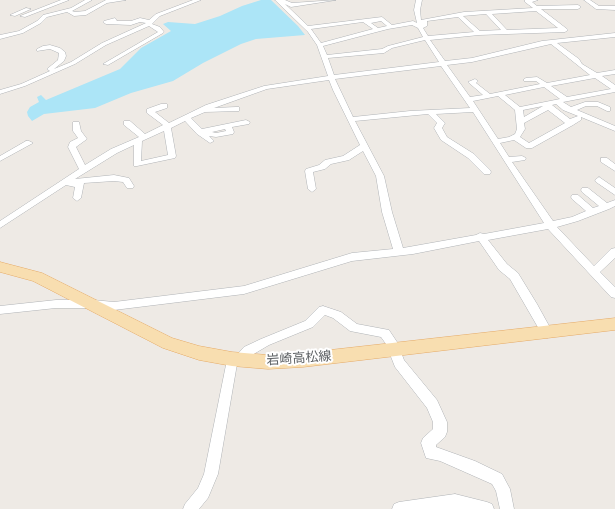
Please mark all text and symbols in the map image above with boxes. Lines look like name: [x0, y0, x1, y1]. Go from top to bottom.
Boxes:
street label: 岩崎高松線: [266, 349, 332, 369]

